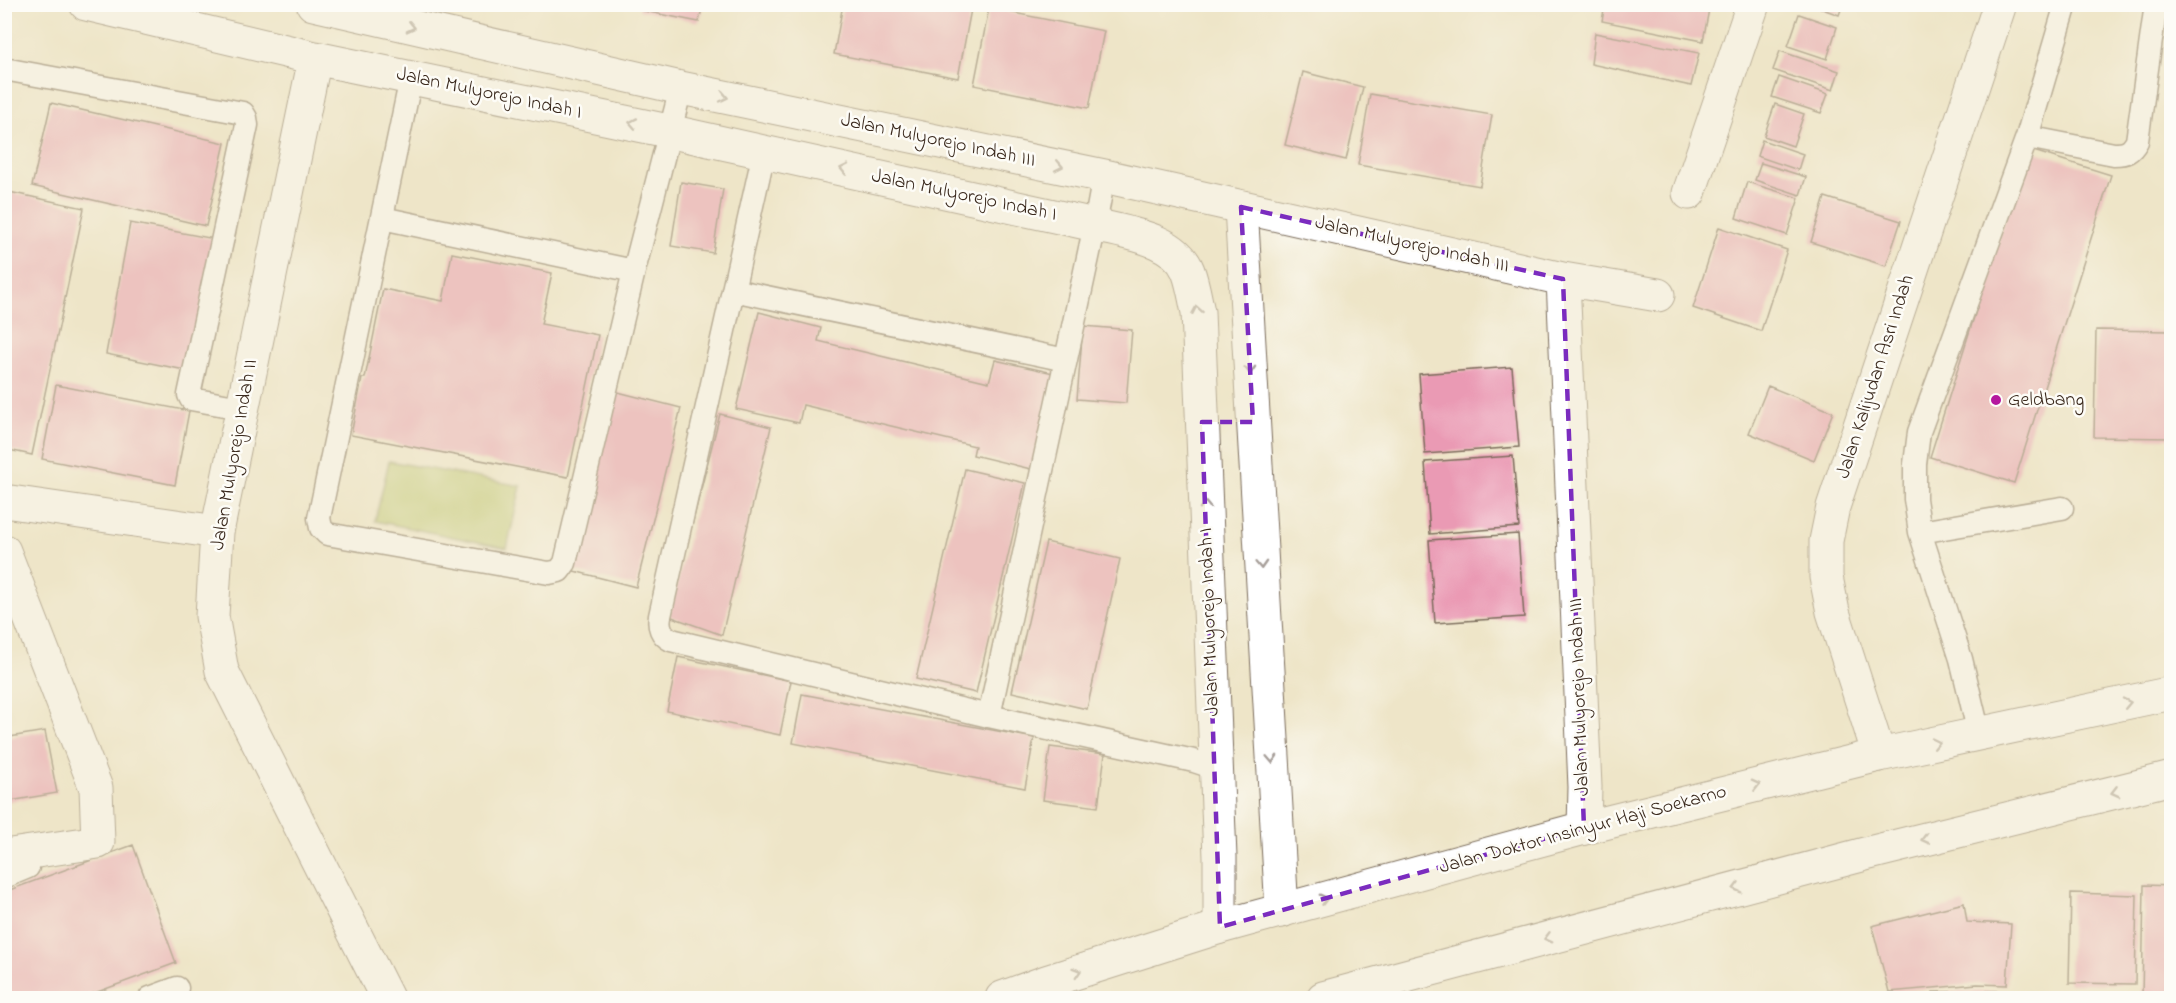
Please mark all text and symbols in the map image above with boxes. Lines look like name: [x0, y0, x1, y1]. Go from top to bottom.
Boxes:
one-way arrow: [405, 20, 415, 33]
street label: Jalan Mulyorejo Indah I: [394, 60, 584, 128]
one-way arrow: [718, 90, 728, 103]
street label: Jalan Mulyorejo Indah III: [838, 106, 1038, 176]
one-way arrow: [628, 117, 638, 130]
one-way arrow: [1053, 159, 1063, 172]
street label: Jalan Mulyorejo Indah I: [869, 162, 1059, 230]
one-way arrow: [839, 164, 849, 177]
street label: Jalan Mulyorejo Indah III: [1312, 209, 1512, 281]
street label: Jalan Kalijudan Asri Indah: [1829, 271, 1923, 483]
one-way arrow: [1191, 305, 1203, 315]
street label: Jalan Mulyorejo Indah II: [204, 357, 266, 553]
one-way arrow: [1244, 365, 1257, 374]
place label: Geldbang: [2008, 386, 2084, 416]
marker: Geldbang: [1989, 393, 2003, 407]
one-way arrow: [1199, 500, 1212, 509]
street label: Jalan Mulyorejo Indah I: [1192, 527, 1228, 717]
one-way arrow: [1254, 560, 1267, 569]
street label: Jalan Mulyorejo Indah III: [1562, 597, 1598, 797]
one-way arrow: [2121, 697, 2131, 710]
one-way arrow: [1931, 737, 1941, 750]
one-way arrow: [1265, 755, 1278, 764]
street label: Jalan Doktor Insinyur Haji Soekarno: [1436, 778, 1730, 882]
one-way arrow: [1751, 780, 1761, 793]
one-way arrow: [2110, 784, 2120, 797]
one-way arrow: [1921, 831, 1931, 844]
one-way arrow: [1732, 881, 1743, 893]
one-way arrow: [1318, 894, 1329, 906]
one-way arrow: [1544, 931, 1554, 944]
one-way arrow: [1071, 967, 1082, 980]

